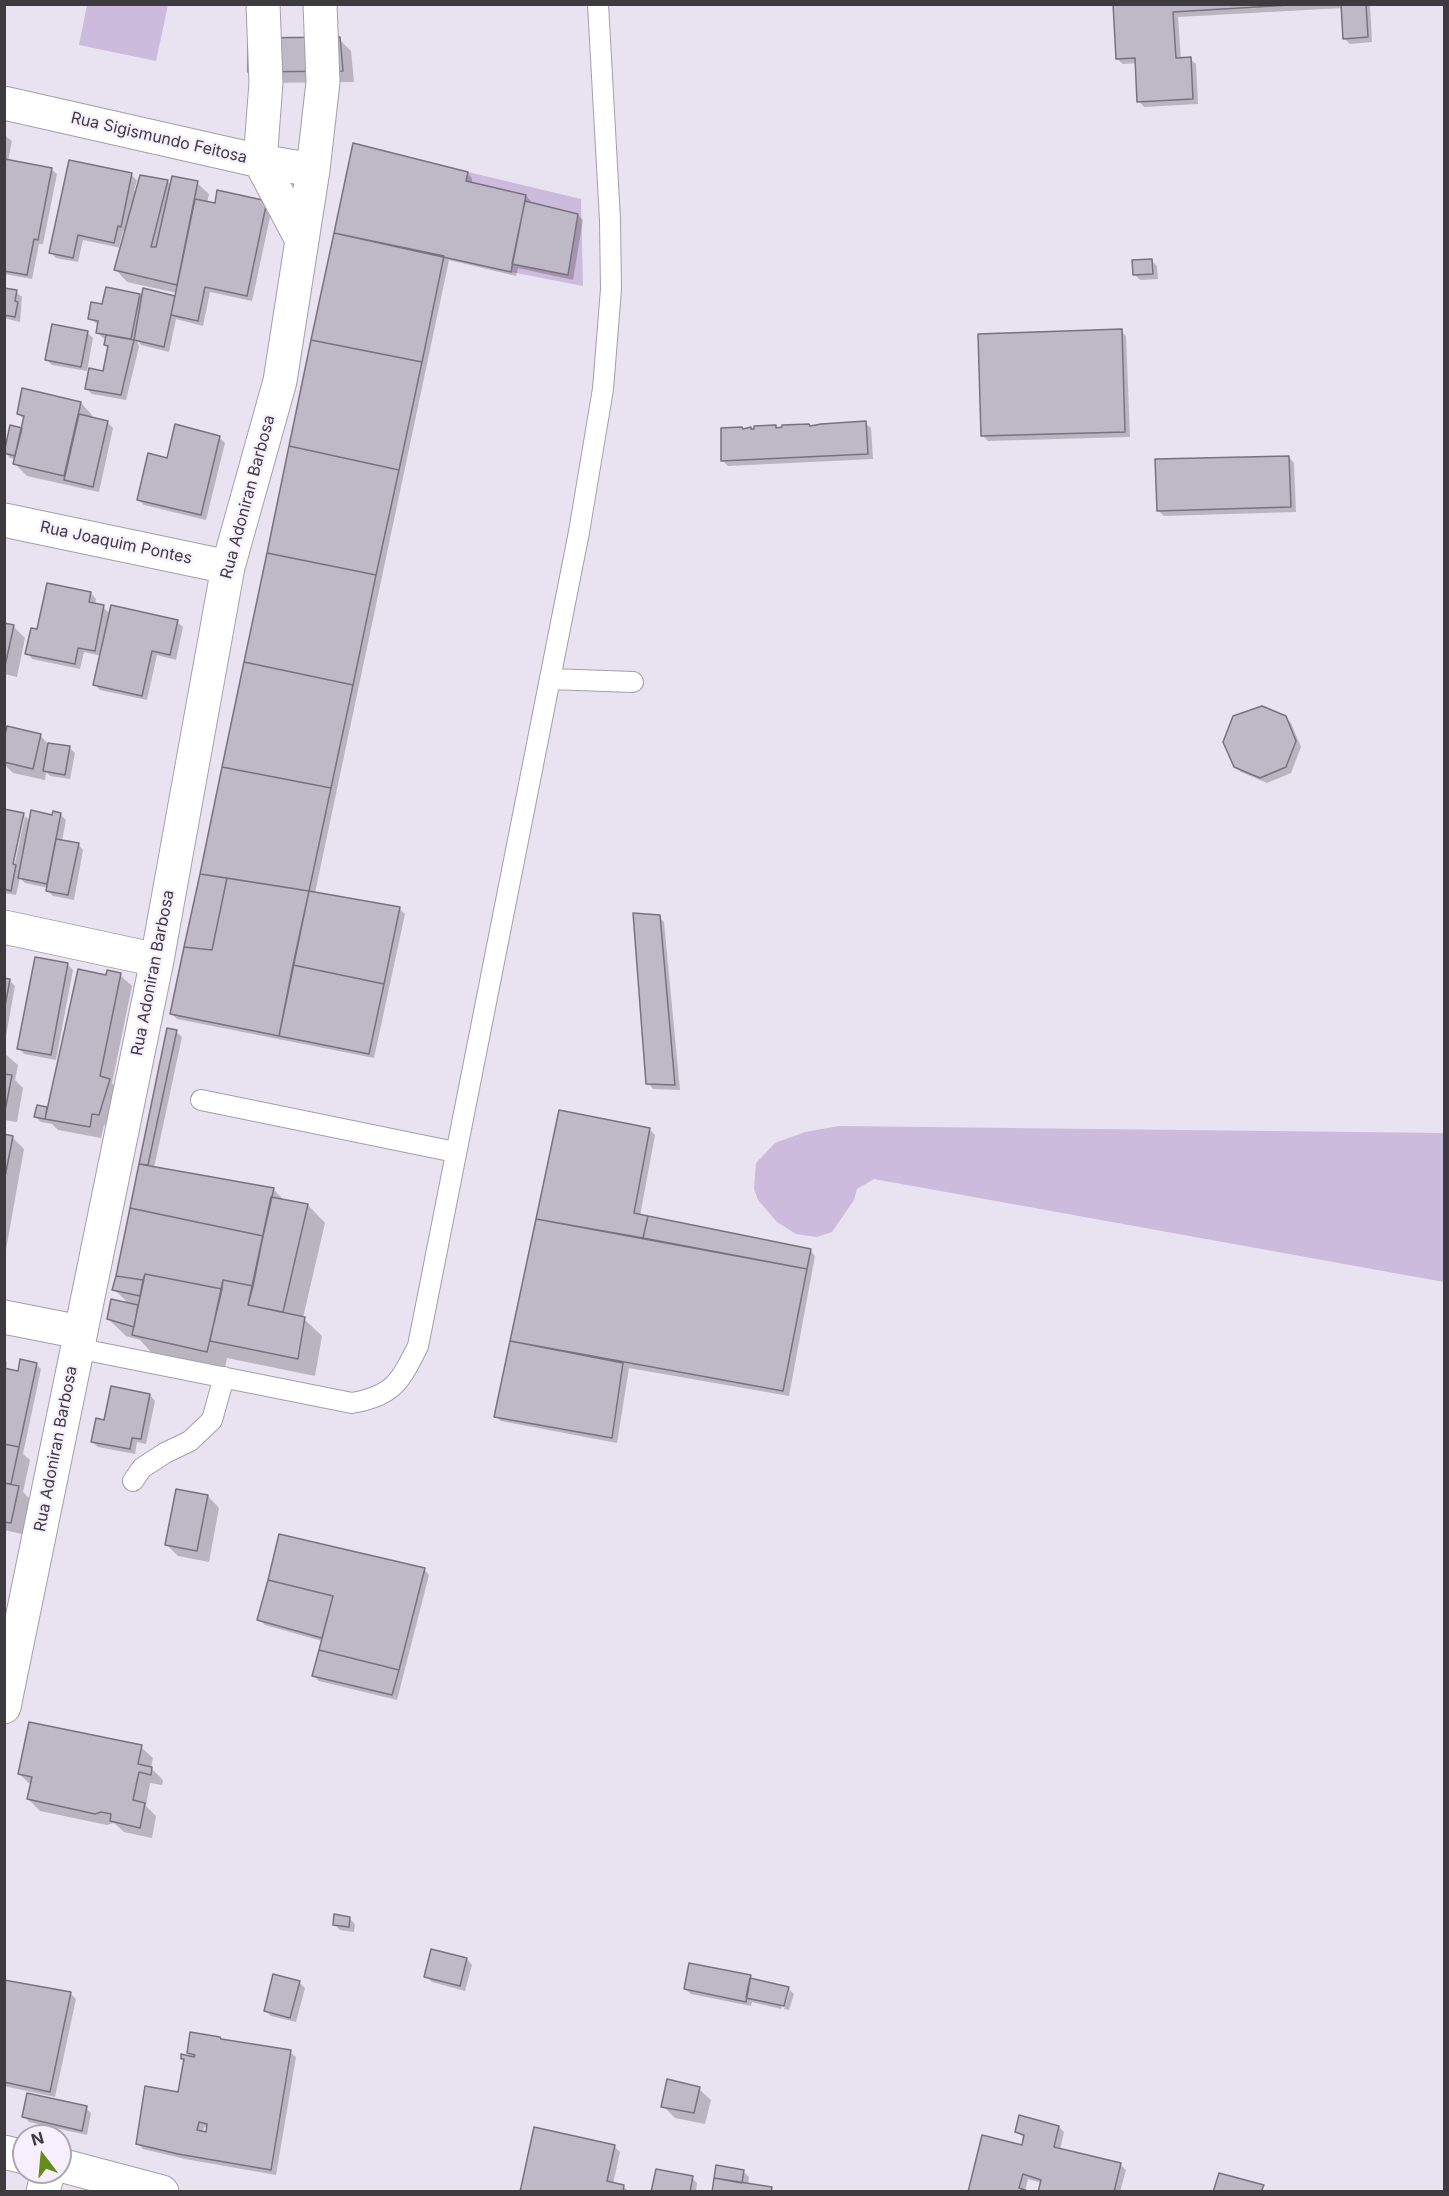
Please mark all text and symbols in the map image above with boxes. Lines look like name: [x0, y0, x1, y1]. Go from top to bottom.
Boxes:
street label: Rua Sigismundo Feitosa: [69, 108, 249, 168]
street label: Rua Adoniran Barbosa: [217, 413, 279, 581]
street label: Rua Joaquim Pontes: [38, 518, 194, 568]
street label: Rua Adoniran Barbosa: [127, 888, 179, 1058]
street label: Rua Adoniran Barbosa: [30, 1364, 82, 1534]
north arrow: [12, 2124, 72, 2184]
text: N: [29, 2127, 46, 2150]

